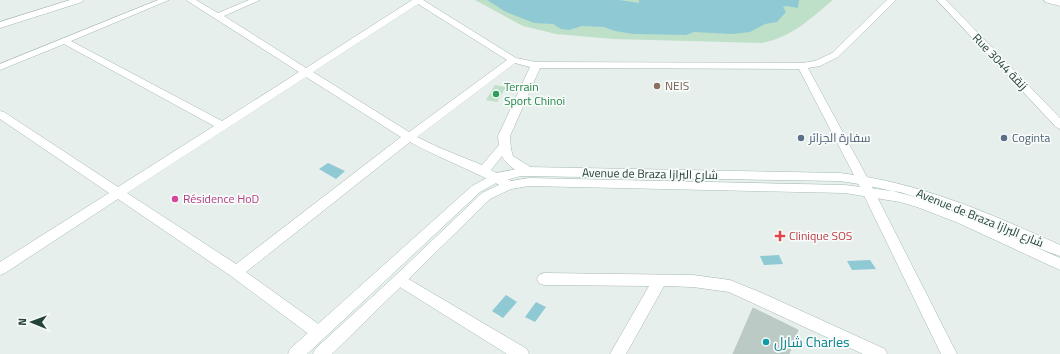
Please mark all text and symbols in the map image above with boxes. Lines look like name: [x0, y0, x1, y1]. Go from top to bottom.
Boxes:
street label: Rue 3044 زنقة: [968, 29, 1033, 94]
place label: NEIS: [665, 76, 689, 95]
place label: Terrain Sport Chinoi: [504, 77, 565, 110]
marker: NEIS: [652, 81, 662, 91]
marker: Terrain Sport Chinoi: [491, 89, 501, 99]
place label: سفارة الجزائر: [808, 128, 870, 147]
place label: Coginta: [1012, 128, 1050, 147]
marker: سفارة الجزائر: [796, 133, 806, 143]
marker: Coginta: [999, 133, 1009, 143]
street label: Avenue de Braza شارع البرازا: [582, 163, 718, 184]
street label: Avenue de Braza شارع البرازا: [914, 183, 1047, 252]
place label: Résidence HoD: [183, 189, 260, 208]
marker: Résidence HoD: [170, 194, 180, 204]
place label: Clinique SOS: [789, 226, 852, 245]
marker: Clinique SOS: [774, 230, 786, 242]
north arrow: [12, 302, 52, 342]
text: N: [14, 318, 30, 326]
place label: شارل Charles: [774, 331, 850, 352]
marker: شارل Charles: [761, 337, 771, 347]

